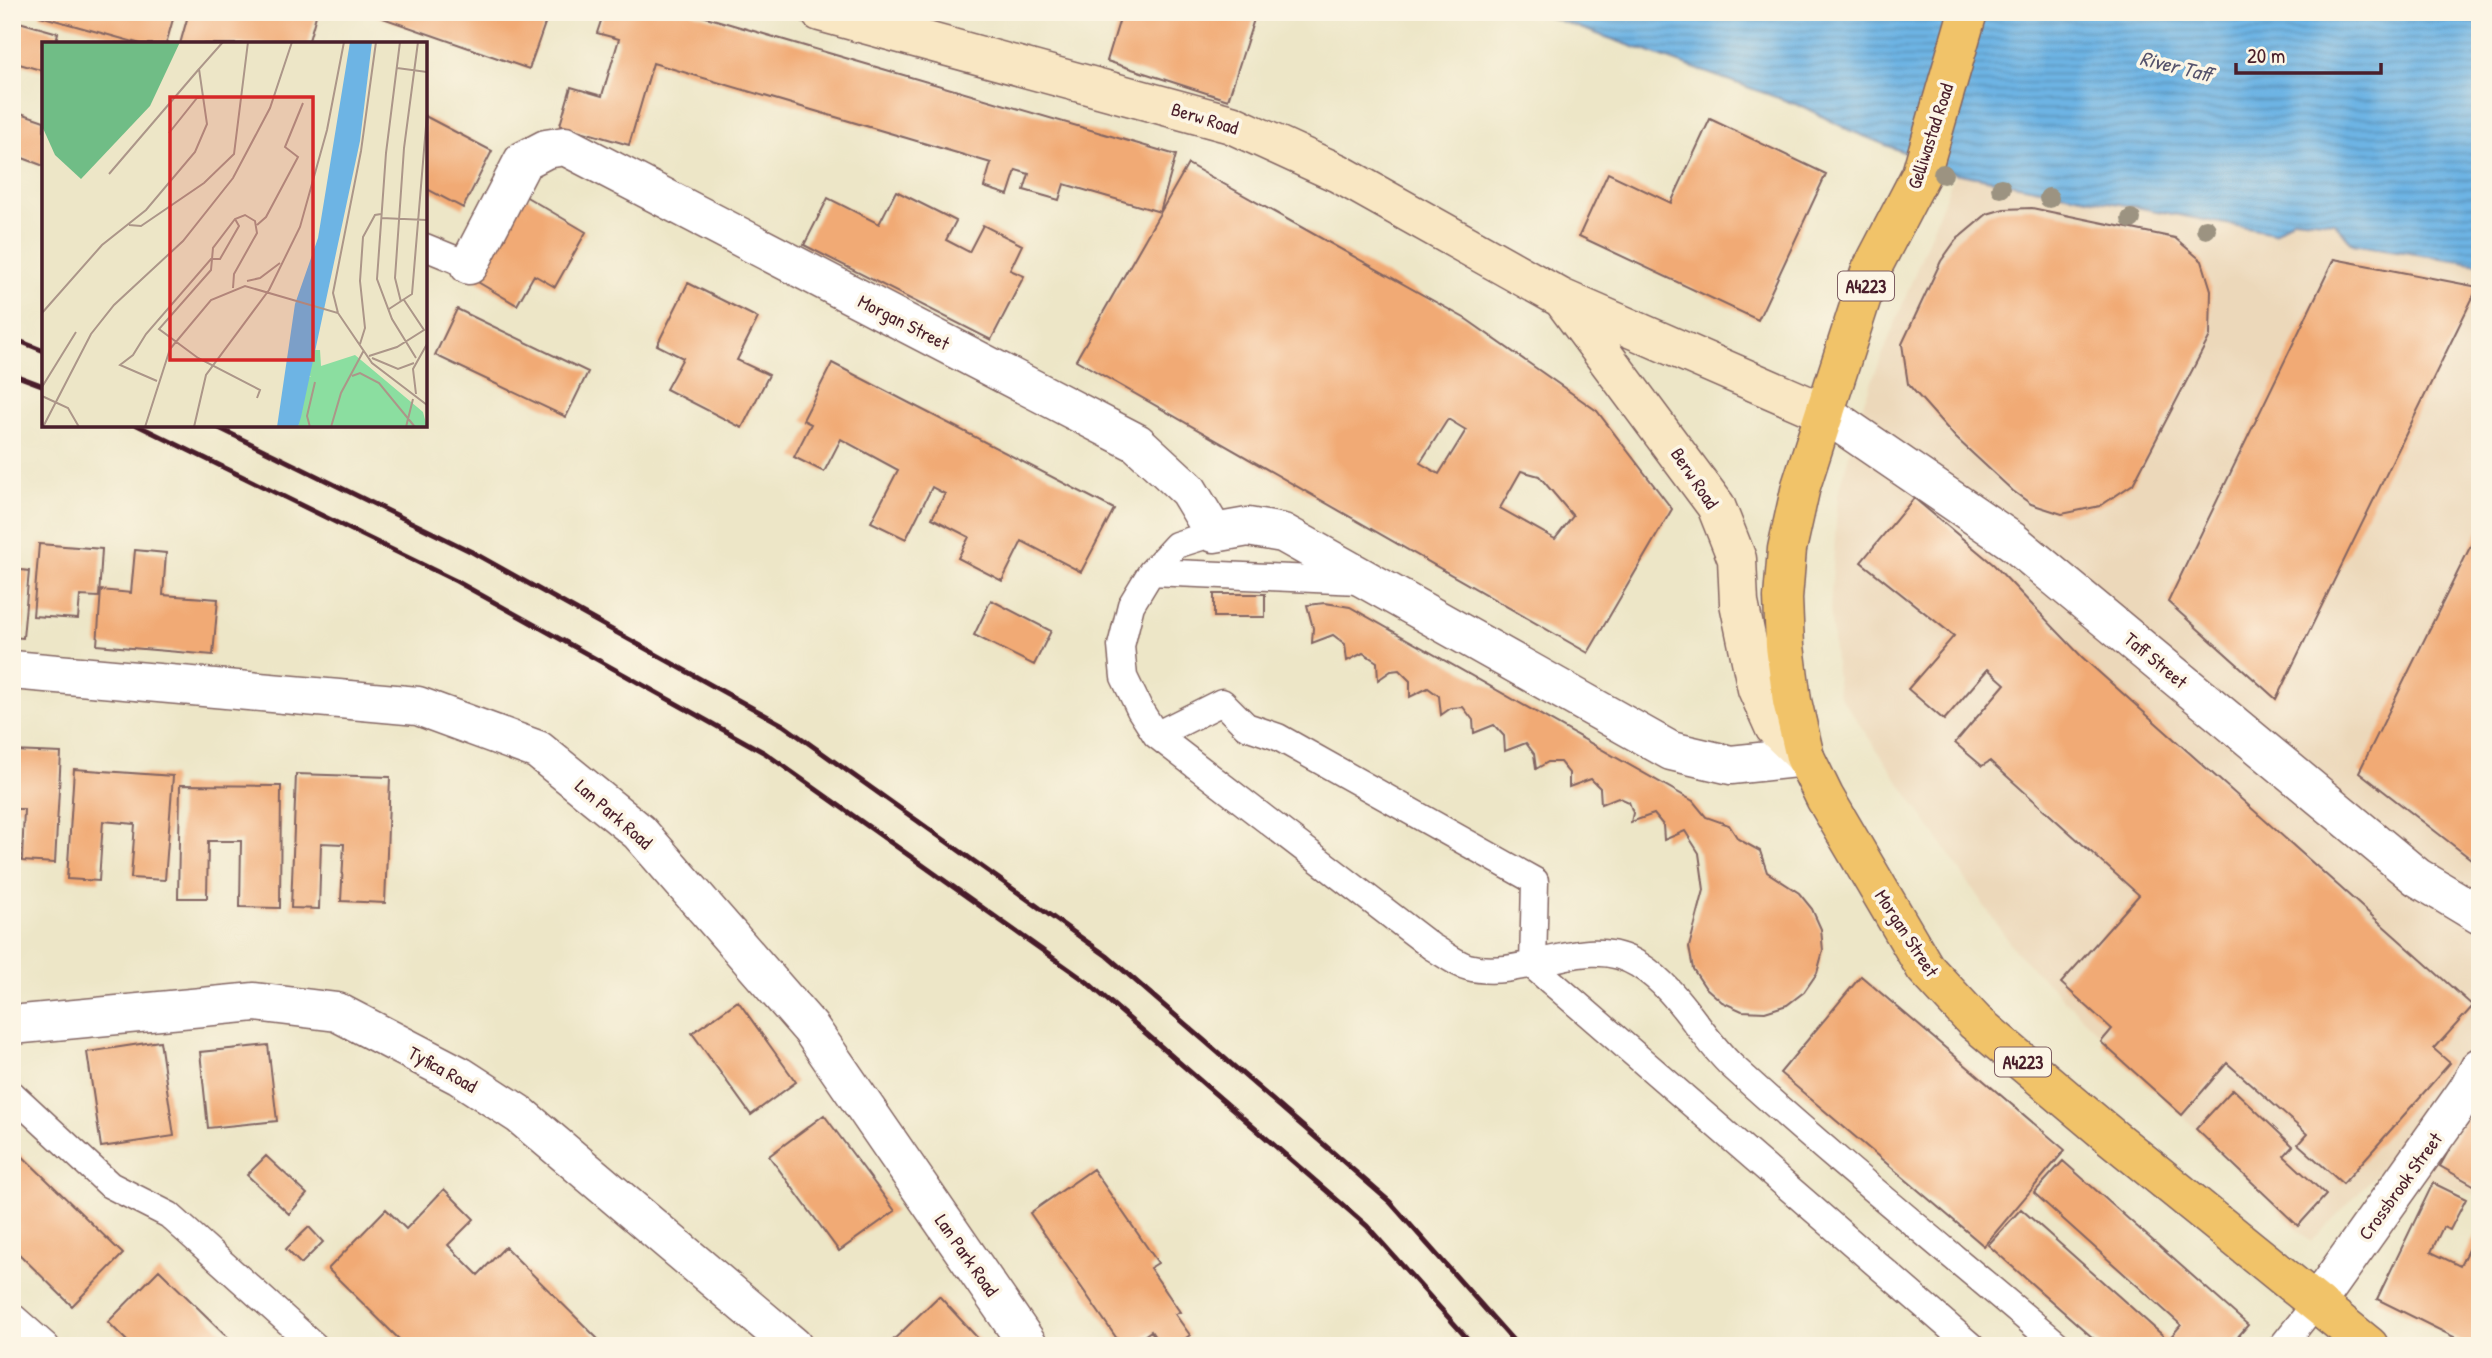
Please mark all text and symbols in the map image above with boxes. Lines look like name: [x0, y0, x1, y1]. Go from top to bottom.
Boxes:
scale bar: [2236, 32, 2382, 76]
text: 20 m: [2247, 41, 2285, 70]
inset map: [42, 42, 427, 427]
water label: River Taff: [2137, 43, 2219, 90]
street label: Gelliwastad Road: [1901, 79, 1959, 192]
street label: Berw Road: [1168, 96, 1242, 141]
road number: A4223: [1838, 272, 1894, 300]
street label: Morgan Street: [854, 288, 955, 356]
street label: Berw Road: [1665, 442, 1725, 514]
street label: Taff Street: [2119, 626, 2193, 694]
street label: Lan Park Road: [570, 773, 659, 855]
street label: Morgan Street: [1869, 884, 1945, 982]
street label: Tyfica Road: [404, 1039, 483, 1099]
road number: A4223: [1995, 1048, 2051, 1077]
street label: Crossbrook Street: [2352, 1127, 2448, 1245]
street label: Lan Park Road: [929, 1209, 1005, 1302]

